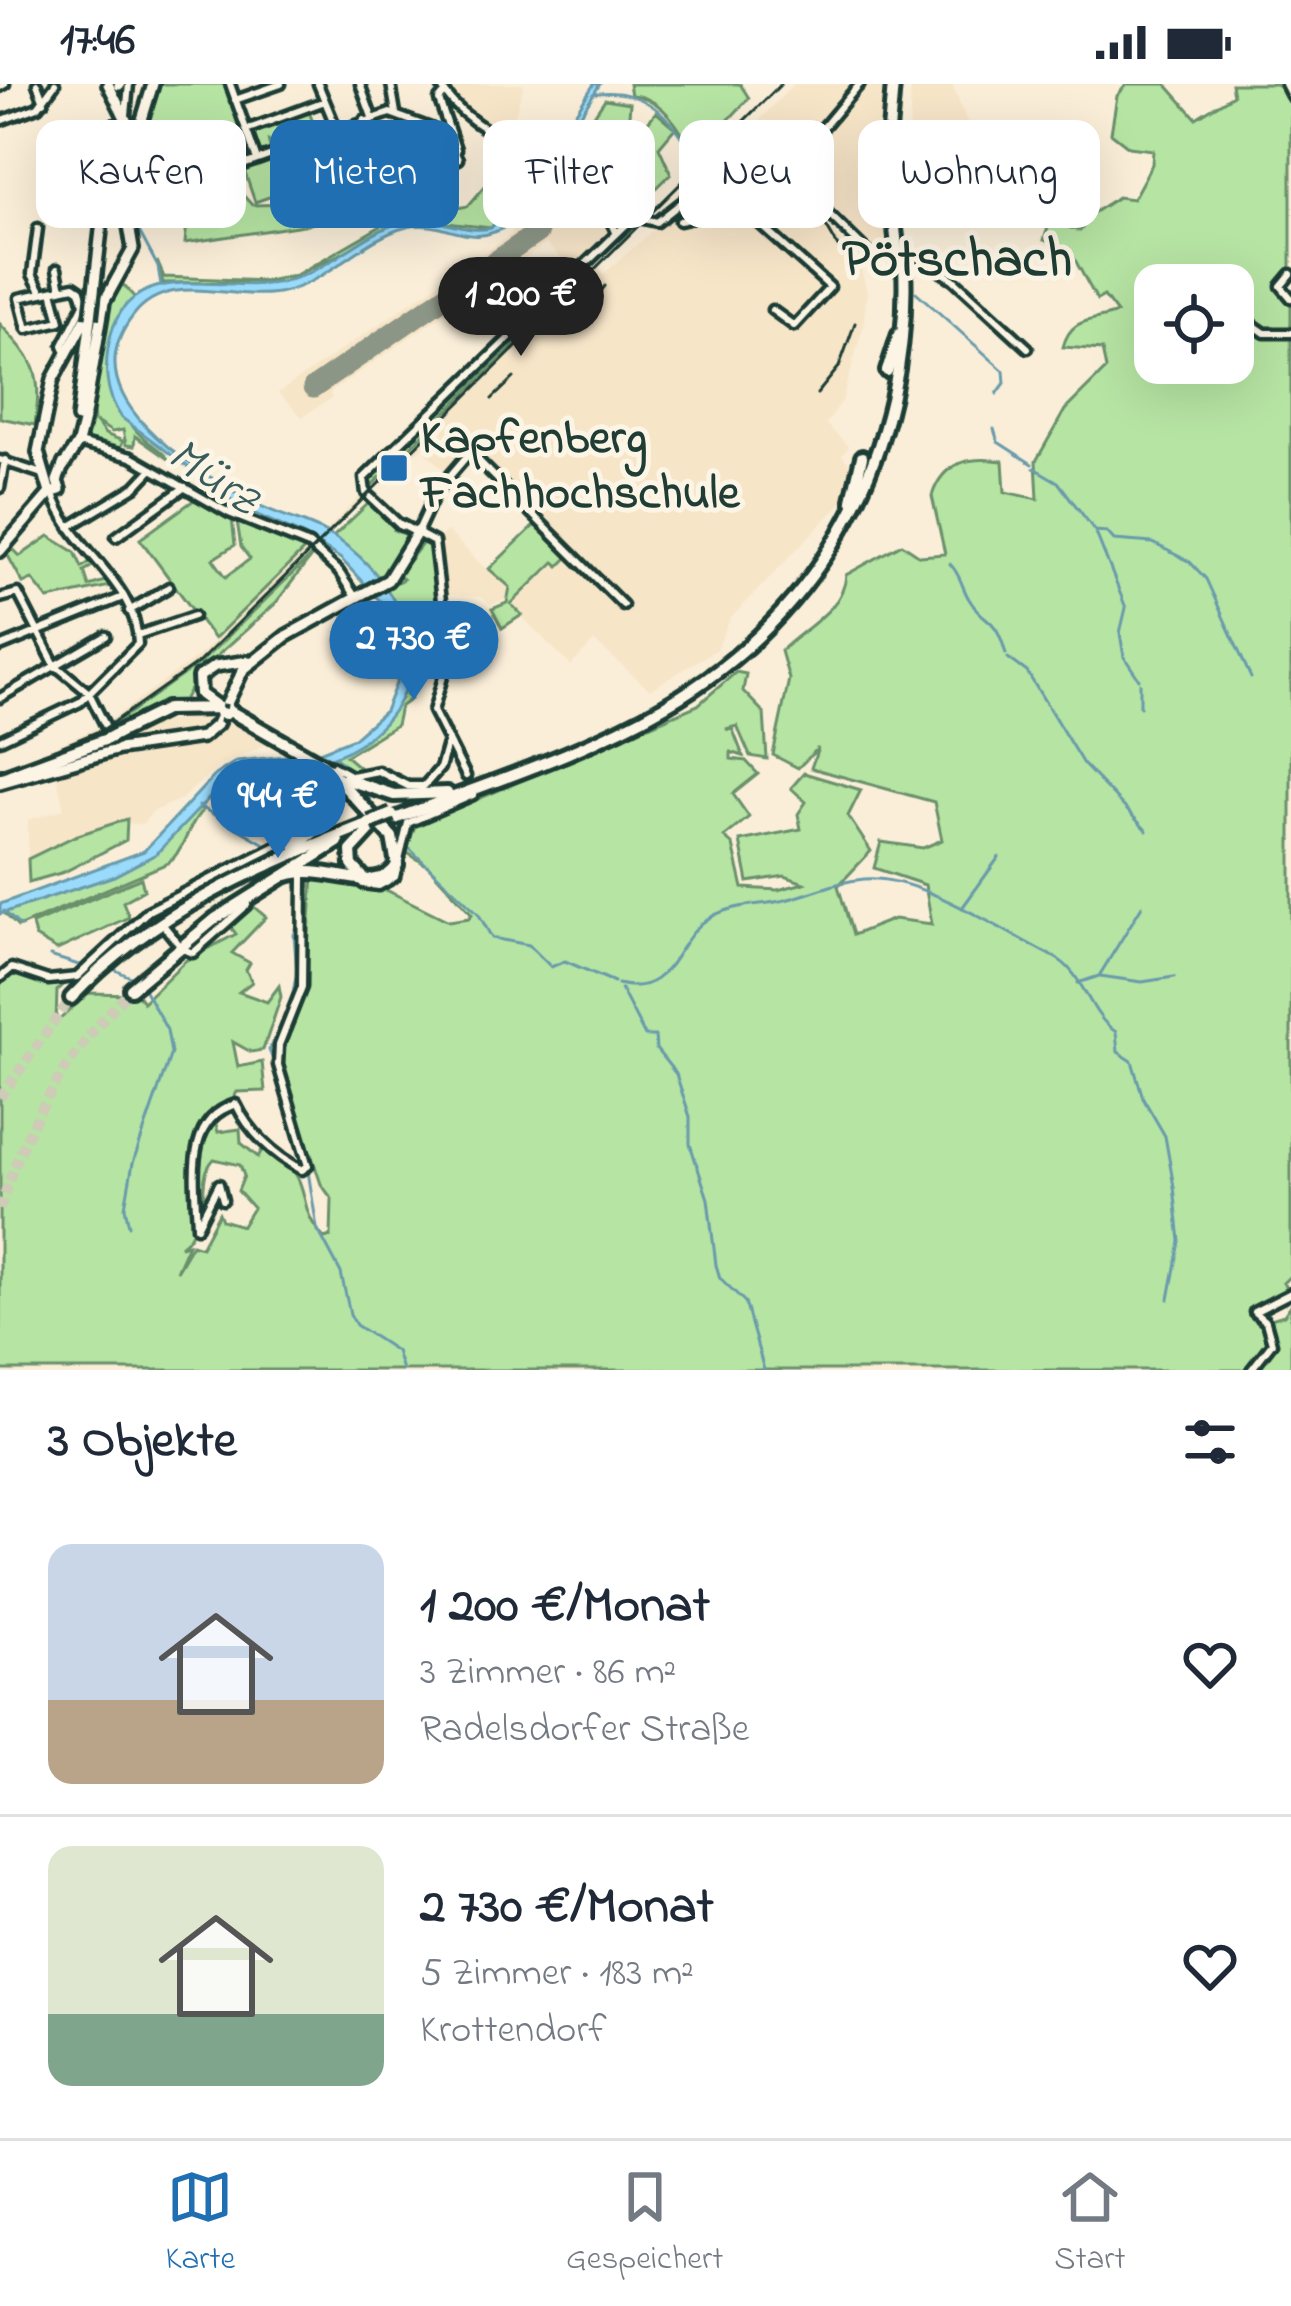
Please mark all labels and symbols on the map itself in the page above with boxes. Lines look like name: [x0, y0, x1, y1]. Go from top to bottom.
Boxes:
district label: Pötschach: [842, 223, 1072, 301]
pin: 1 200 €: [410, 257, 632, 359]
place label: Kapfenberg Fachhochschule: [419, 405, 741, 530]
water label: Mürz: [151, 420, 275, 538]
marker: Kapfenberg Fachhochschule: [378, 452, 410, 484]
pin: 2 730 €: [303, 601, 525, 703]
pin: 944 €: [194, 759, 362, 861]

